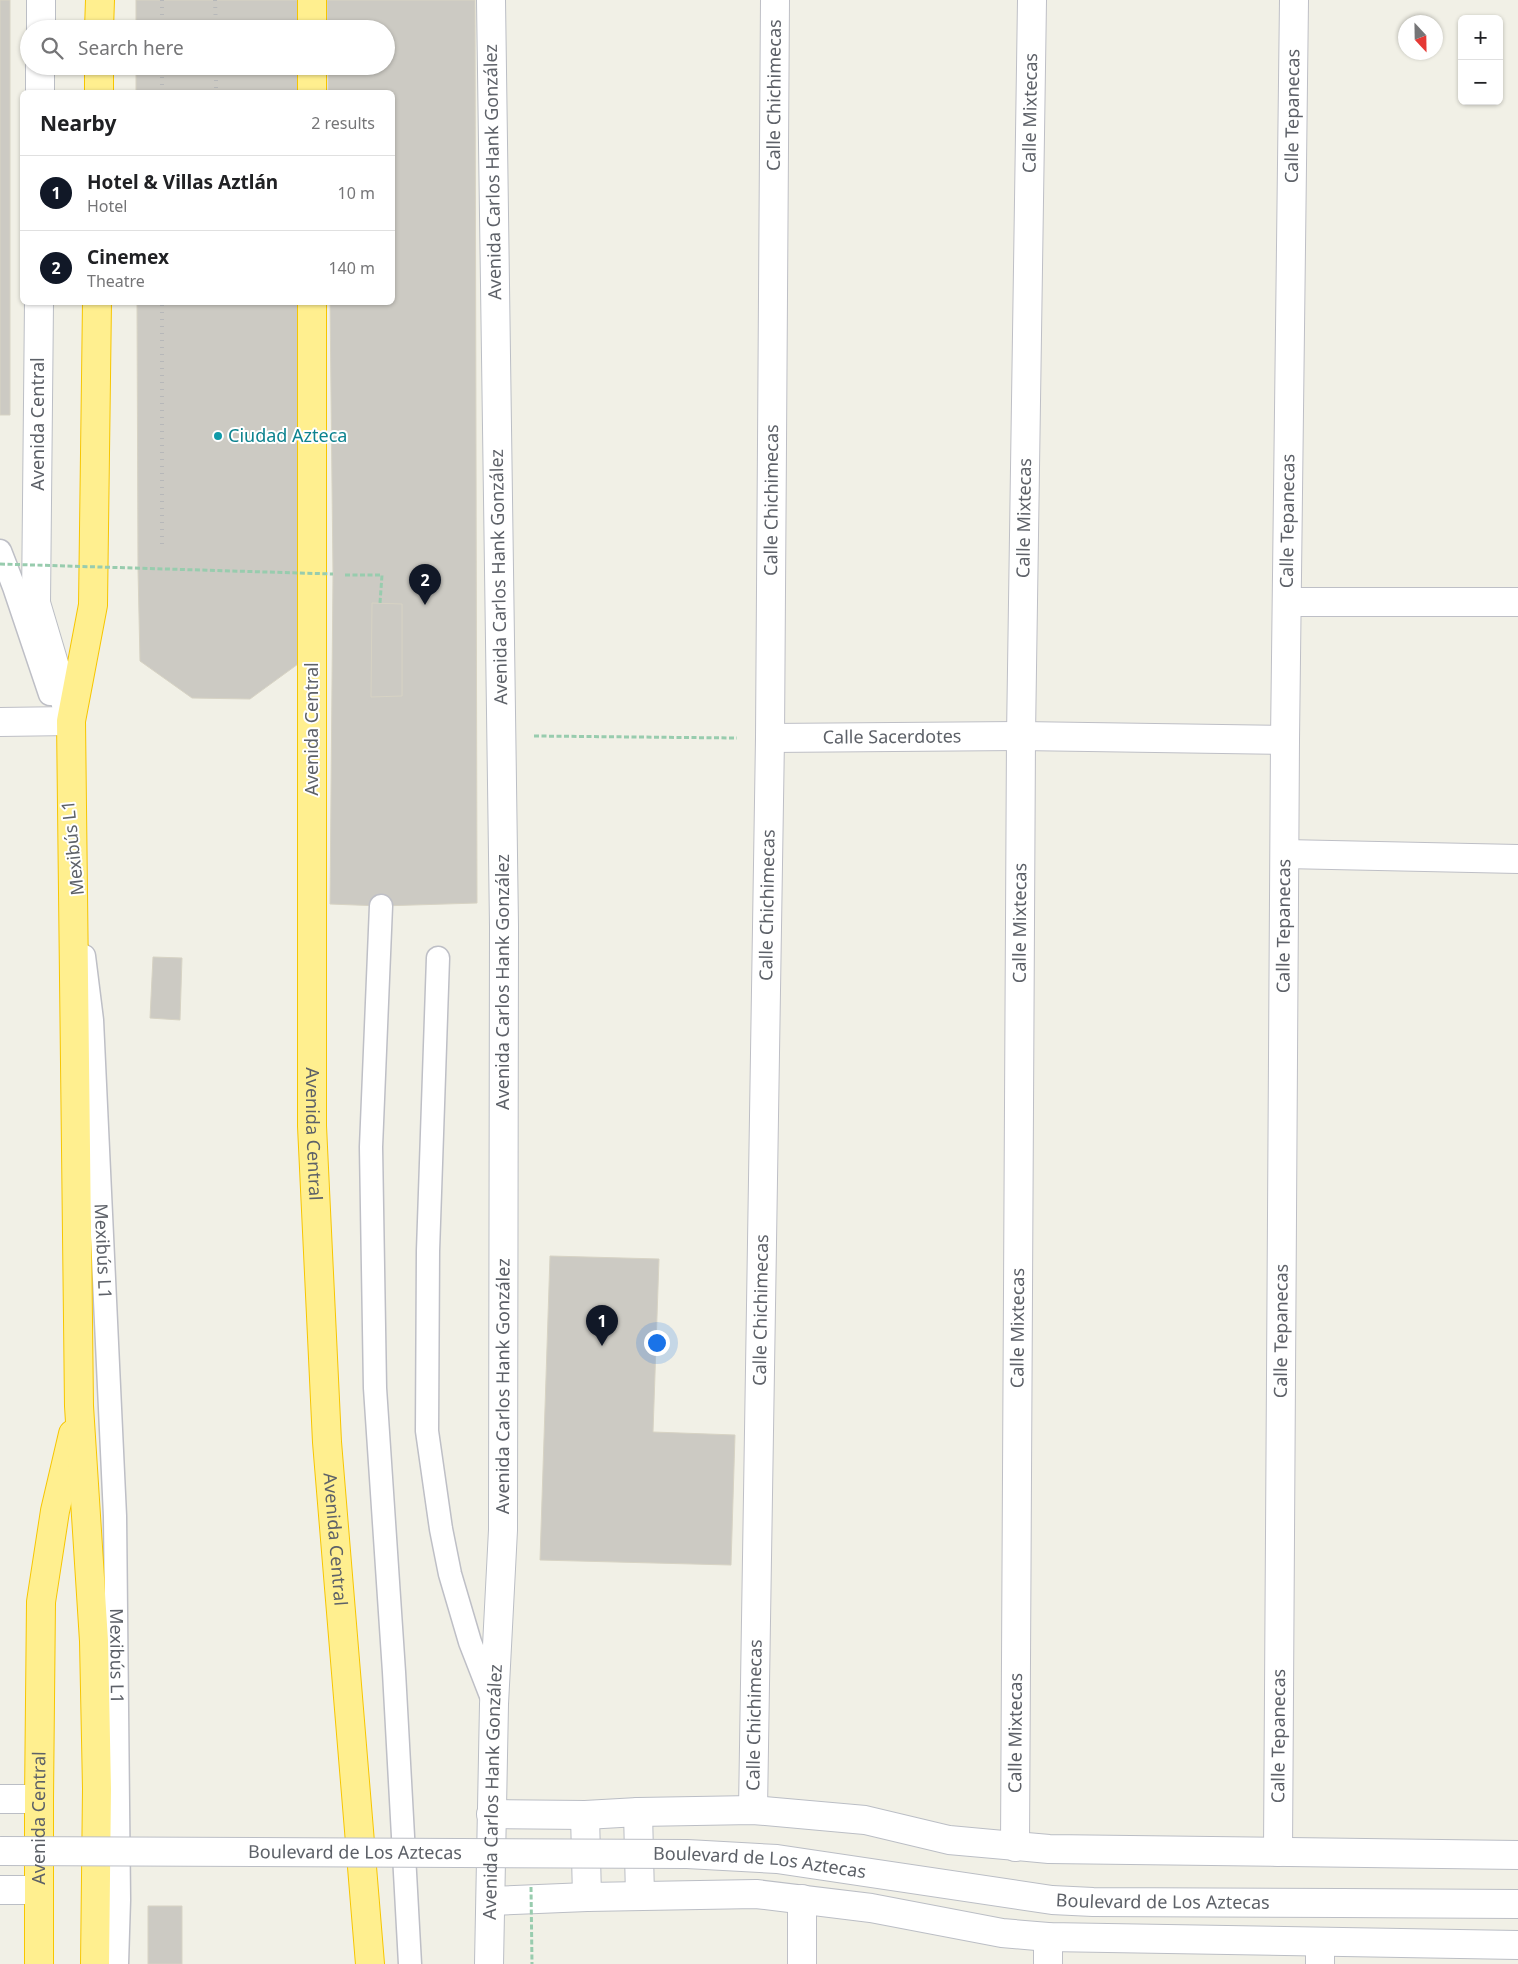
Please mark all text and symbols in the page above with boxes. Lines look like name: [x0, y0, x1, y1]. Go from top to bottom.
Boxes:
north arrow: [1398, 15, 1443, 60]
map controls: [1458, 15, 1503, 105]
button: +: [1458, 15, 1503, 60]
street label: Calle Chichimecas: [761, 19, 786, 171]
search box: [20, 20, 395, 75]
icon: search: [38, 34, 66, 62]
text: Search here: [78, 35, 184, 61]
street label: Avenida Carlos Hank González: [478, 44, 506, 300]
street label: Calle Tepanecas: [1279, 49, 1304, 183]
street label: Calle Mixtecas: [1016, 53, 1042, 173]
button: −: [1458, 60, 1503, 105]
text: Nearby: [40, 109, 116, 137]
text: 2 results: [311, 112, 375, 134]
text: Hotel & Villas Aztlán: [87, 169, 278, 195]
text: 1: [51, 182, 61, 204]
text: 10 m: [338, 182, 375, 204]
text: Hotel: [87, 195, 127, 217]
text: Cinemex: [87, 244, 169, 270]
text: 2: [51, 257, 61, 279]
text: 140 m: [328, 257, 375, 279]
text: Theatre: [87, 270, 145, 292]
street label: Avenida Central: [25, 357, 49, 491]
place label: Ciudad Azteca: [228, 423, 347, 447]
street label: Calle Chichimecas: [758, 424, 783, 576]
marker: Ciudad Azteca: [212, 430, 224, 442]
street label: Avenida Carlos Hank González: [484, 449, 512, 705]
street label: Calle Tepanecas: [1274, 454, 1299, 588]
street label: Calle Mixtecas: [1010, 458, 1036, 578]
pin: 2: [409, 564, 441, 605]
street label: Avenida Central: [299, 662, 323, 796]
street label: Calle Sacerdotes: [823, 723, 961, 749]
street label: Mexibús L1: [55, 799, 89, 897]
street label: Calle Chichimecas: [753, 829, 780, 981]
street label: Avenida Carlos Hank González: [490, 854, 514, 1110]
street label: Calle Tepanecas: [1270, 859, 1295, 993]
street label: Calle Mixtecas: [1007, 863, 1031, 983]
street label: Avenida Central: [301, 1067, 329, 1201]
street label: Mexibús L1: [90, 1203, 118, 1299]
street label: Calle Chichimecas: [747, 1234, 773, 1386]
street label: Avenida Carlos Hank González: [490, 1258, 514, 1514]
street label: Calle Tepanecas: [1268, 1264, 1293, 1398]
street label: Calle Mixtecas: [1004, 1268, 1029, 1388]
pin: 1: [586, 1305, 618, 1346]
your location: [644, 1330, 670, 1356]
street label: Avenida Central: [319, 1472, 353, 1607]
street label: Mexibús L1: [105, 1608, 130, 1704]
street label: Calle Chichimecas: [740, 1639, 767, 1791]
street label: Avenida Carlos Hank González: [477, 1663, 507, 1920]
street label: Calle Tepanecas: [1265, 1669, 1290, 1803]
street label: Calle Mixtecas: [1002, 1673, 1027, 1793]
street label: Avenida Central: [26, 1751, 50, 1885]
street label: Boulevard de Los Aztecas: [248, 1839, 462, 1864]
street label: Boulevard de Los Aztecas: [653, 1841, 868, 1883]
street label: Boulevard de Los Aztecas: [1055, 1887, 1270, 1914]

